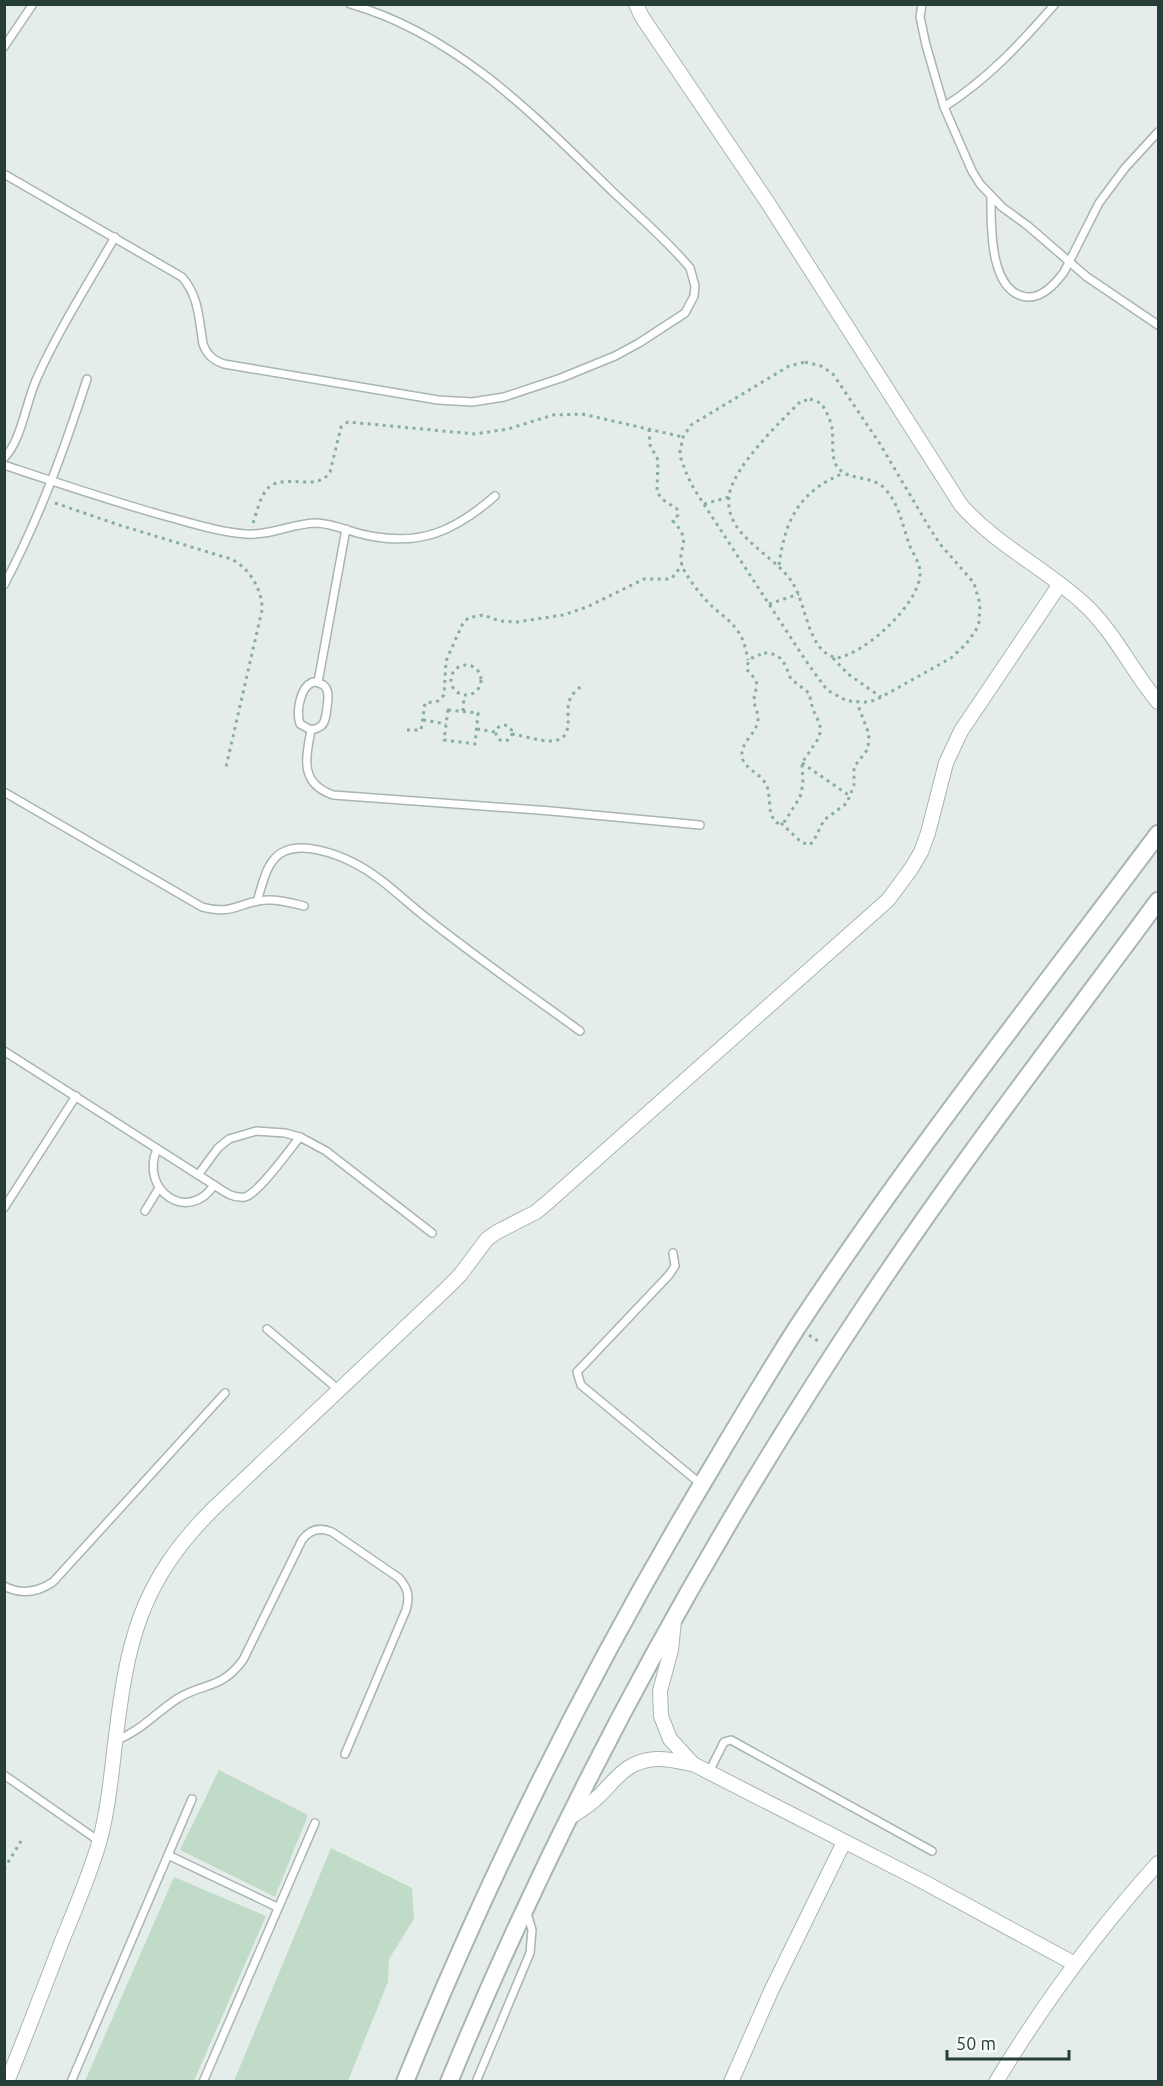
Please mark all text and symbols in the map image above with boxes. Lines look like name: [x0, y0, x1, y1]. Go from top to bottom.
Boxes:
scale bar: [947, 2023, 1068, 2061]
text: 50 m: [956, 2033, 996, 2053]

